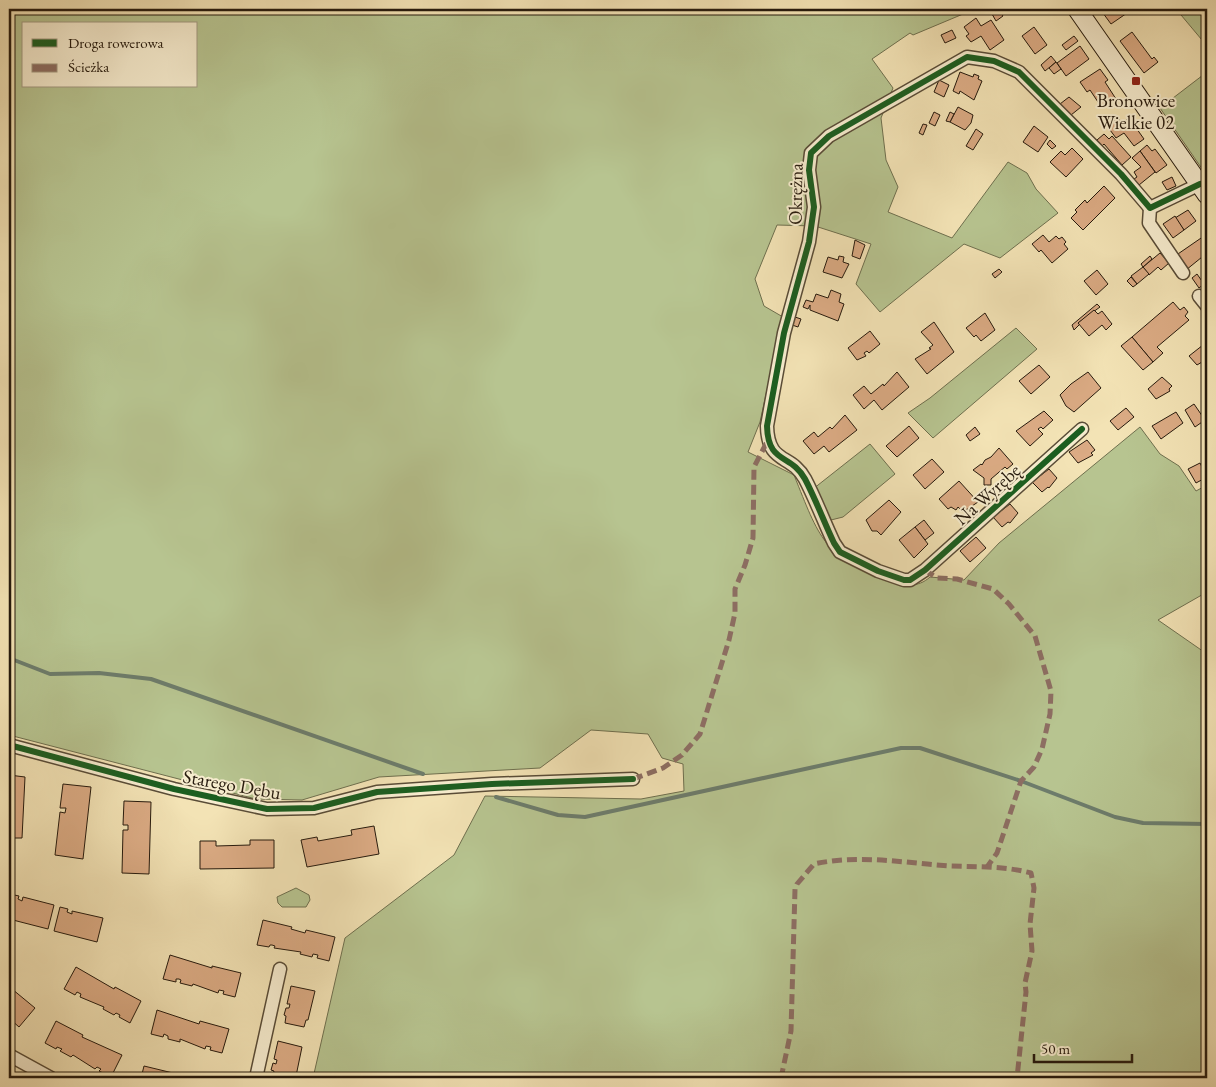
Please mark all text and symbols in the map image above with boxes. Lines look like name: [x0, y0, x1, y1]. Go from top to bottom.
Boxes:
legend: [22, 22, 198, 88]
text: Droga rowerowa: [68, 33, 163, 52]
text: Ścieżka: [68, 57, 109, 76]
marker: Bronowice Wielkie 02: [1130, 75, 1142, 87]
place label: Bronowice Wielkie 02: [1097, 88, 1175, 135]
street label: Okrężna: [782, 162, 809, 225]
street label: Na Wyrębę: [949, 458, 1026, 531]
street label: Starego Dębu: [181, 764, 283, 805]
scale bar: [1034, 1032, 1131, 1064]
text: 50 m: [1041, 1039, 1070, 1058]

